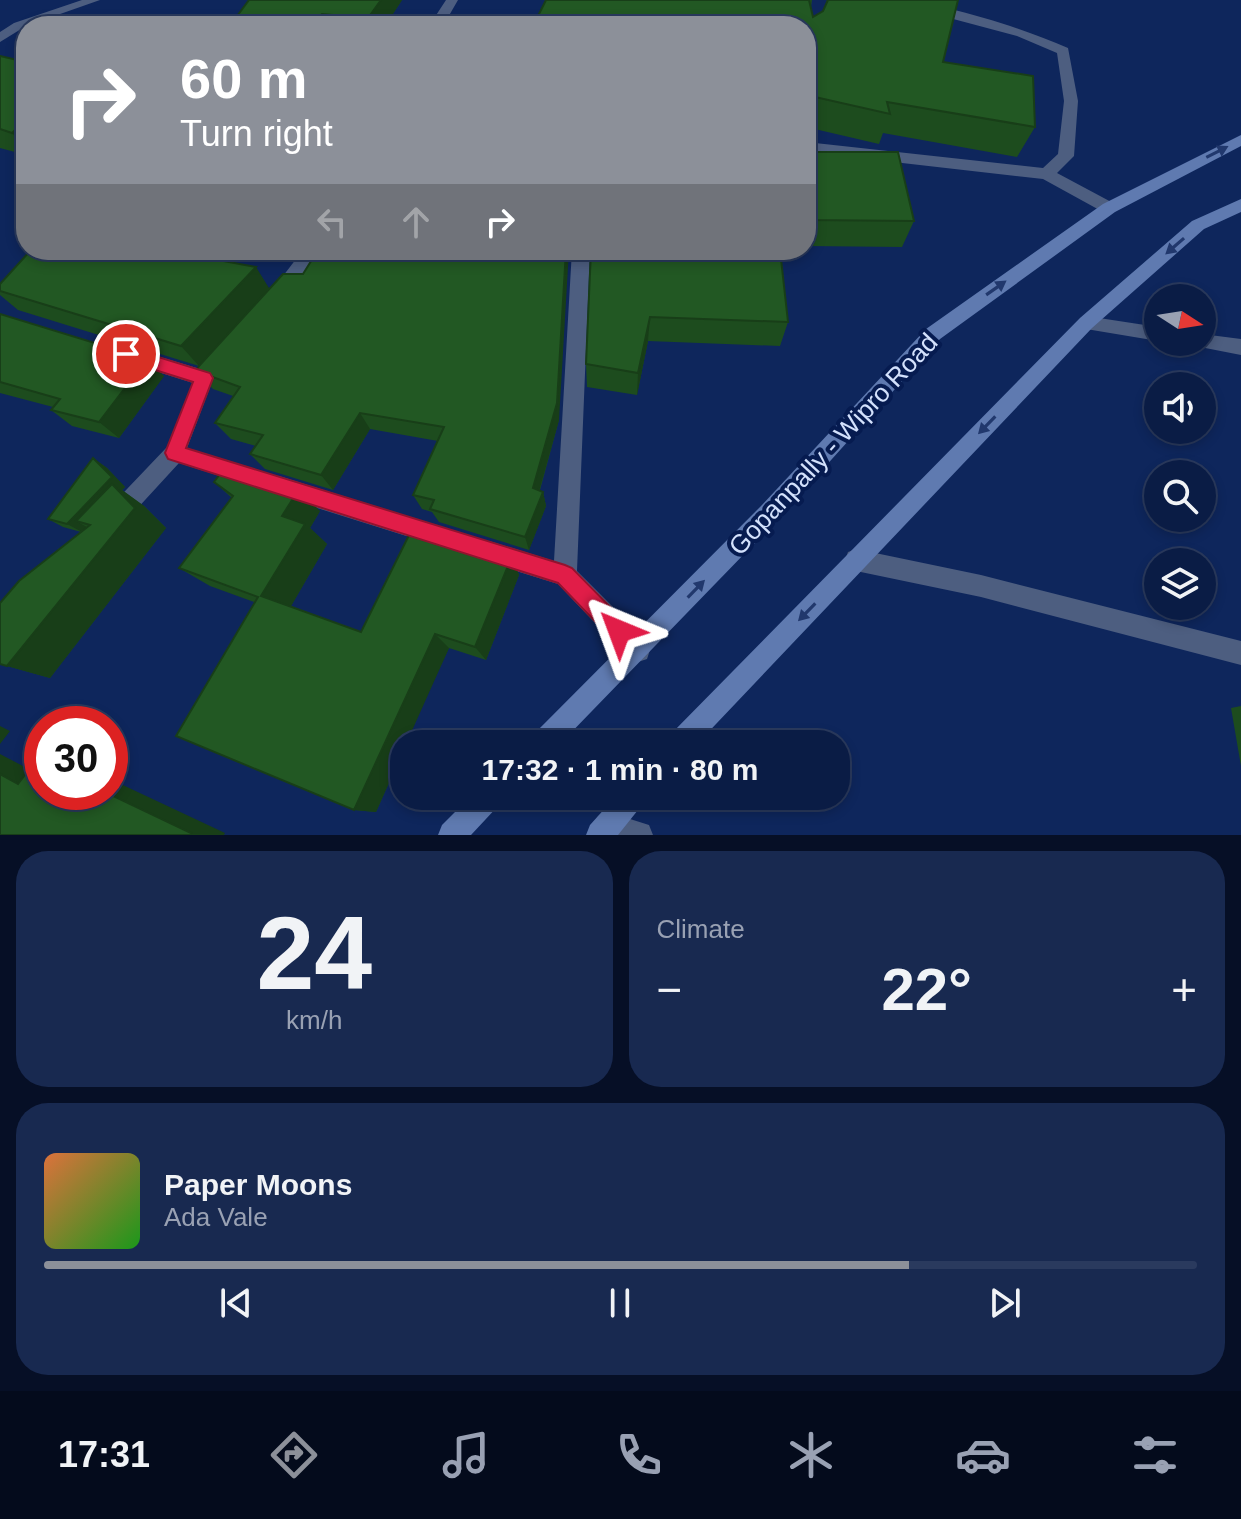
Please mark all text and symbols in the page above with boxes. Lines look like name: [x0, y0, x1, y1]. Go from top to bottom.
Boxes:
text: 60 m: [180, 47, 308, 110]
icon: right: [48, 48, 152, 152]
text: Turn right: [180, 113, 333, 154]
one-way arrow: [1206, 146, 1229, 159]
icon: left: [310, 200, 354, 244]
icon: ahead: [394, 200, 438, 244]
icon: right: [478, 200, 522, 244]
one-way arrow: [1166, 236, 1185, 254]
one-way arrow: [986, 281, 1007, 297]
north arrow: [1144, 284, 1216, 356]
map controls: [1144, 284, 1216, 620]
pin: [92, 320, 160, 388]
street label: Gopanpally - Wipro Road: [722, 327, 944, 561]
icon: arrive: [104, 332, 148, 376]
button: sound: [1144, 372, 1216, 444]
one-way arrow: [979, 415, 997, 434]
button: search: [1144, 460, 1216, 532]
button: layers: [1144, 548, 1216, 620]
one-way arrow: [686, 580, 704, 599]
position arrow: [577, 589, 661, 673]
one-way arrow: [798, 602, 816, 621]
speed limit sign: 30: [24, 706, 128, 810]
text: 17:32 · 1 min · 80 m: [482, 753, 758, 786]
text: 24: [256, 895, 372, 1011]
text: Climate: [657, 914, 745, 944]
text: 22°: [881, 956, 972, 1023]
text: −: [657, 965, 682, 1014]
text: +: [1171, 965, 1197, 1014]
text: km/h: [286, 1005, 342, 1035]
text: Paper Moons: [164, 1168, 352, 1201]
text: Ada Vale: [164, 1202, 268, 1232]
icon: previous: [214, 1281, 258, 1325]
icon: pause: [598, 1281, 642, 1325]
icon: next: [983, 1281, 1027, 1325]
icon: directions: [266, 1427, 322, 1483]
icon: music: [438, 1427, 494, 1483]
icon: phone: [611, 1427, 667, 1483]
icon: climate: [783, 1427, 839, 1483]
icon: car: [955, 1427, 1011, 1483]
icon: filters: [1127, 1427, 1183, 1483]
text: 17:31: [58, 1434, 150, 1475]

